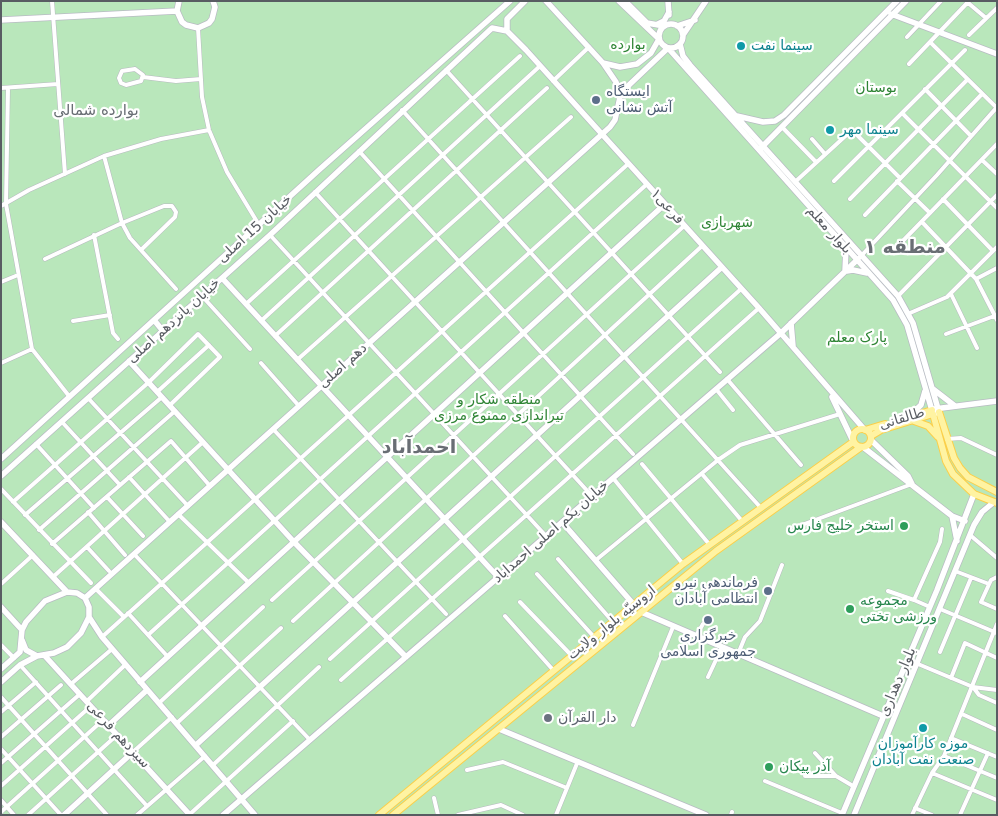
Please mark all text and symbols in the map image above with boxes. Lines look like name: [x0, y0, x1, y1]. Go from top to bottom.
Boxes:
park label: بوارده: [610, 37, 646, 53]
place label: سینما نفت: [751, 38, 813, 54]
marker: سینما نفت: [735, 40, 747, 52]
park label: بوستان: [855, 80, 897, 96]
place label: ایستگاه آتش نشانی: [606, 84, 672, 116]
marker: ایستگاه آتش نشانی: [590, 94, 602, 106]
district label: بوارده شمالی: [53, 102, 139, 120]
place label: سینما مهر: [840, 122, 899, 138]
marker: سینما مهر: [824, 124, 836, 136]
street label: فرعی۱: [647, 186, 687, 228]
street label: خیابان 15 اصلی: [214, 191, 296, 267]
street label: بلوار معلم: [803, 202, 855, 258]
park label: شهربازی: [701, 215, 753, 231]
district label: منطقه ۱: [864, 237, 946, 259]
street label: خیابان پانزدهم اصلی: [124, 275, 224, 367]
park label: پارک معلم: [827, 330, 887, 346]
street label: دهم اصلی: [315, 340, 371, 392]
park label: منطقه شکار و تیراندازی ممنوع مرزی: [434, 392, 564, 424]
street label: طالقانی: [877, 404, 927, 434]
district label: احمدآباد: [382, 437, 456, 459]
street label: خیابان یکم اصلی احمداباد: [490, 477, 612, 587]
place label: استخر خلیج فارس: [787, 518, 894, 534]
marker: استخر خلیج فارس: [898, 520, 910, 532]
place label: فرماندهی نیرو انتظامی آبادان: [674, 575, 758, 608]
street label: اروسیّه بلوار ولایت: [565, 582, 659, 664]
marker: فرماندهی نیرو انتظامی آبادان: [762, 585, 774, 597]
place label: مجموعه ورزشی تختی: [860, 593, 937, 626]
marker: مجموعه ورزشی تختی: [844, 603, 856, 615]
marker: خبرگزاری جمهوری اسلامی: [702, 614, 714, 626]
place label: خبرگزاری جمهوری اسلامی: [660, 628, 756, 660]
street label: بلوار دهداری: [876, 645, 920, 719]
street label: سیزدهم فرعی: [83, 698, 153, 772]
place label: دار القرآن: [558, 710, 616, 726]
marker: دار القرآن: [542, 712, 554, 724]
marker: موزه کارآموزان صنعت نفت آبادان: [917, 722, 929, 734]
place label: موزه کارآموزان صنعت نفت آبادان: [872, 736, 974, 769]
place label: آذر پیکان: [779, 759, 831, 775]
marker: آذر پیکان: [763, 761, 775, 773]

